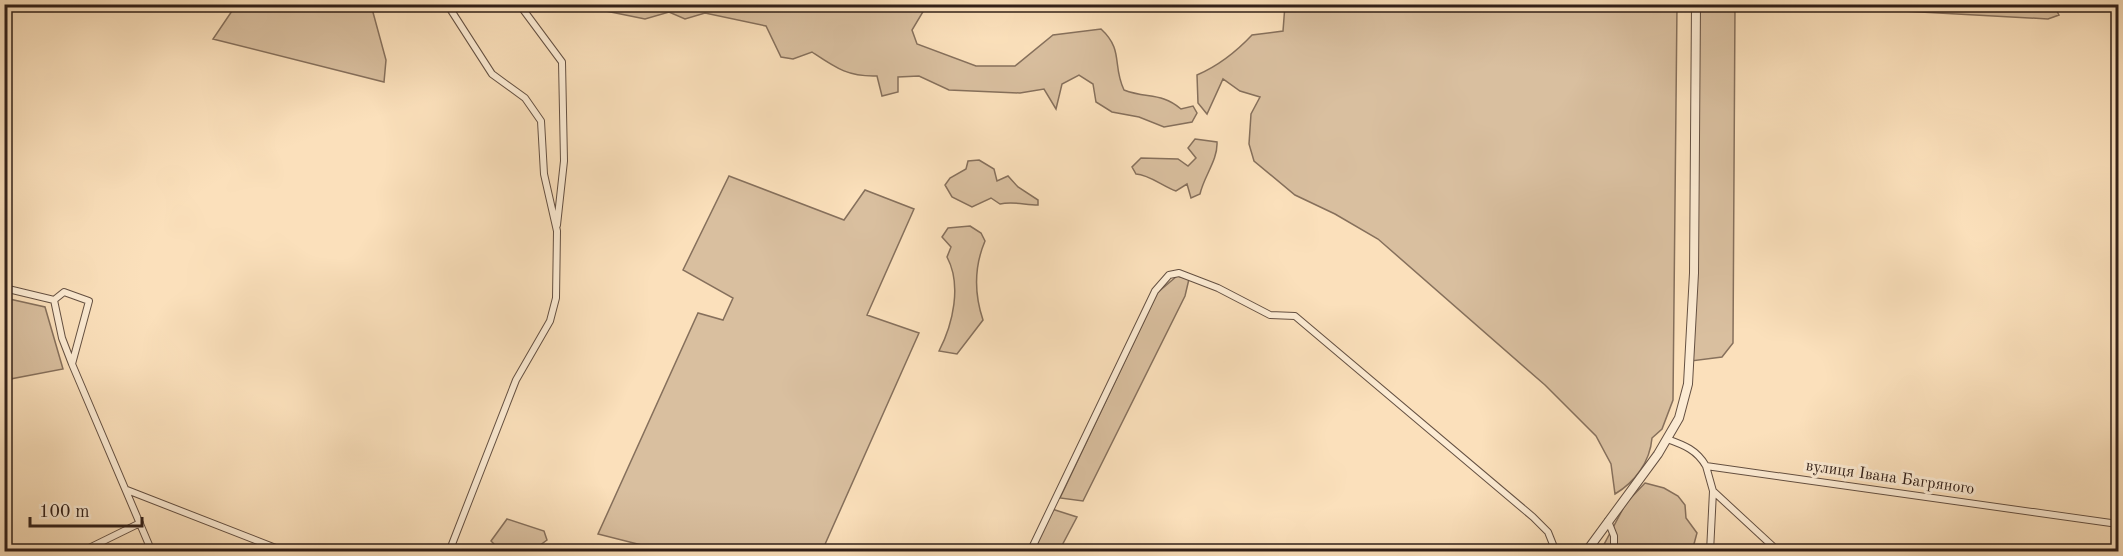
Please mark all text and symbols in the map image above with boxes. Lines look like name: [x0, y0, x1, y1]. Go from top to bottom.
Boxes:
street label: вулиця Івана Багряного: [1805, 458, 1975, 498]
scale bar: [30, 490, 142, 528]
text: 100 m: [39, 503, 90, 521]

